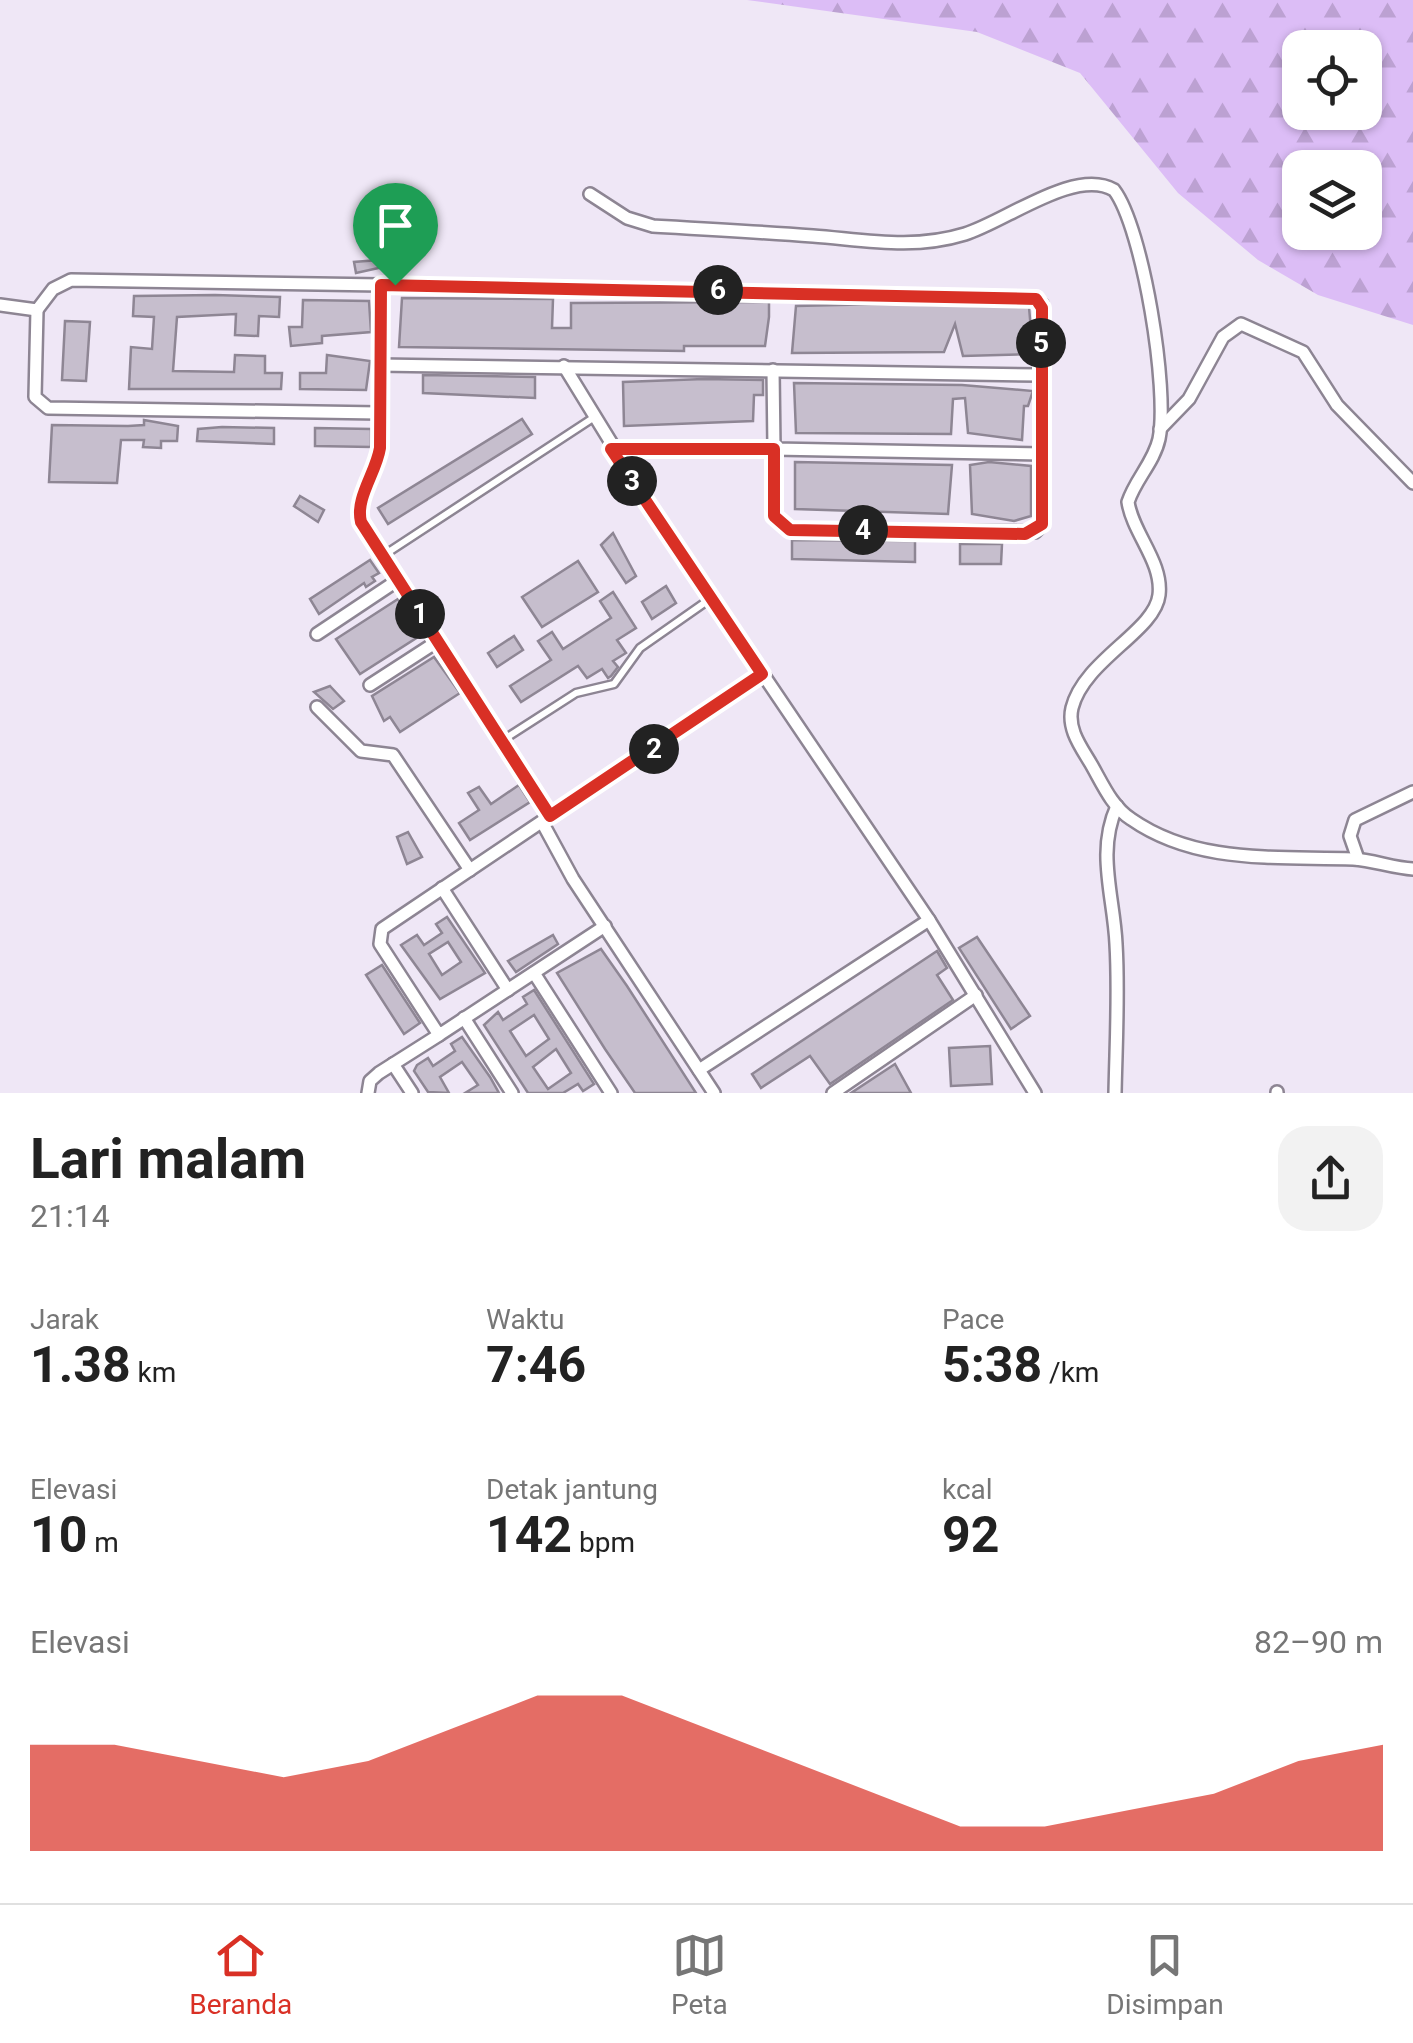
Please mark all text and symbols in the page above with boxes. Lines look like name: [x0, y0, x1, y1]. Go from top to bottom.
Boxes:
map controls: [1282, 30, 1382, 250]
button: locate: [1282, 30, 1382, 130]
button: layers: [1282, 150, 1382, 250]
pin: [353, 183, 438, 286]
icon: arrive: [368, 198, 423, 253]
pin: 6: [693, 265, 743, 315]
text: 6: [710, 273, 726, 306]
pin: 5: [1016, 318, 1066, 368]
text: 5: [1033, 326, 1049, 359]
pin: 3: [607, 456, 657, 506]
text: 3: [624, 464, 640, 497]
pin: 4: [838, 505, 888, 555]
text: 4: [855, 513, 871, 546]
pin: 1: [395, 589, 445, 639]
text: 1: [412, 597, 428, 630]
pin: 2: [629, 724, 679, 774]
text: 2: [646, 732, 662, 765]
button: share: [1278, 1126, 1383, 1231]
text: Lari malam: [30, 1127, 306, 1191]
text: 21:14: [30, 1197, 110, 1235]
text: Jarak: [30, 1303, 99, 1336]
text: Waktu: [486, 1303, 564, 1336]
text: Pace: [942, 1303, 1004, 1336]
text: 1.38: [30, 1336, 131, 1394]
text: 7:46: [486, 1336, 586, 1394]
text: 5:38: [942, 1336, 1042, 1394]
text: km: [131, 1356, 176, 1389]
text: /km: [1042, 1356, 1099, 1389]
text: Elevasi: [30, 1473, 117, 1506]
text: Detak jantung: [486, 1473, 658, 1506]
text: kcal: [942, 1473, 993, 1506]
text: 10: [30, 1506, 87, 1564]
text: 142: [486, 1506, 572, 1564]
text: 92: [942, 1506, 999, 1564]
text: m: [87, 1526, 119, 1559]
text: bpm: [572, 1526, 635, 1559]
text: Elevasi: [30, 1623, 130, 1661]
text: 82–90 m: [1254, 1623, 1383, 1661]
tab: Beranda: [189, 1928, 292, 2021]
tab: Peta: [671, 1928, 728, 2021]
tab: Disimpan: [1106, 1928, 1224, 2021]

